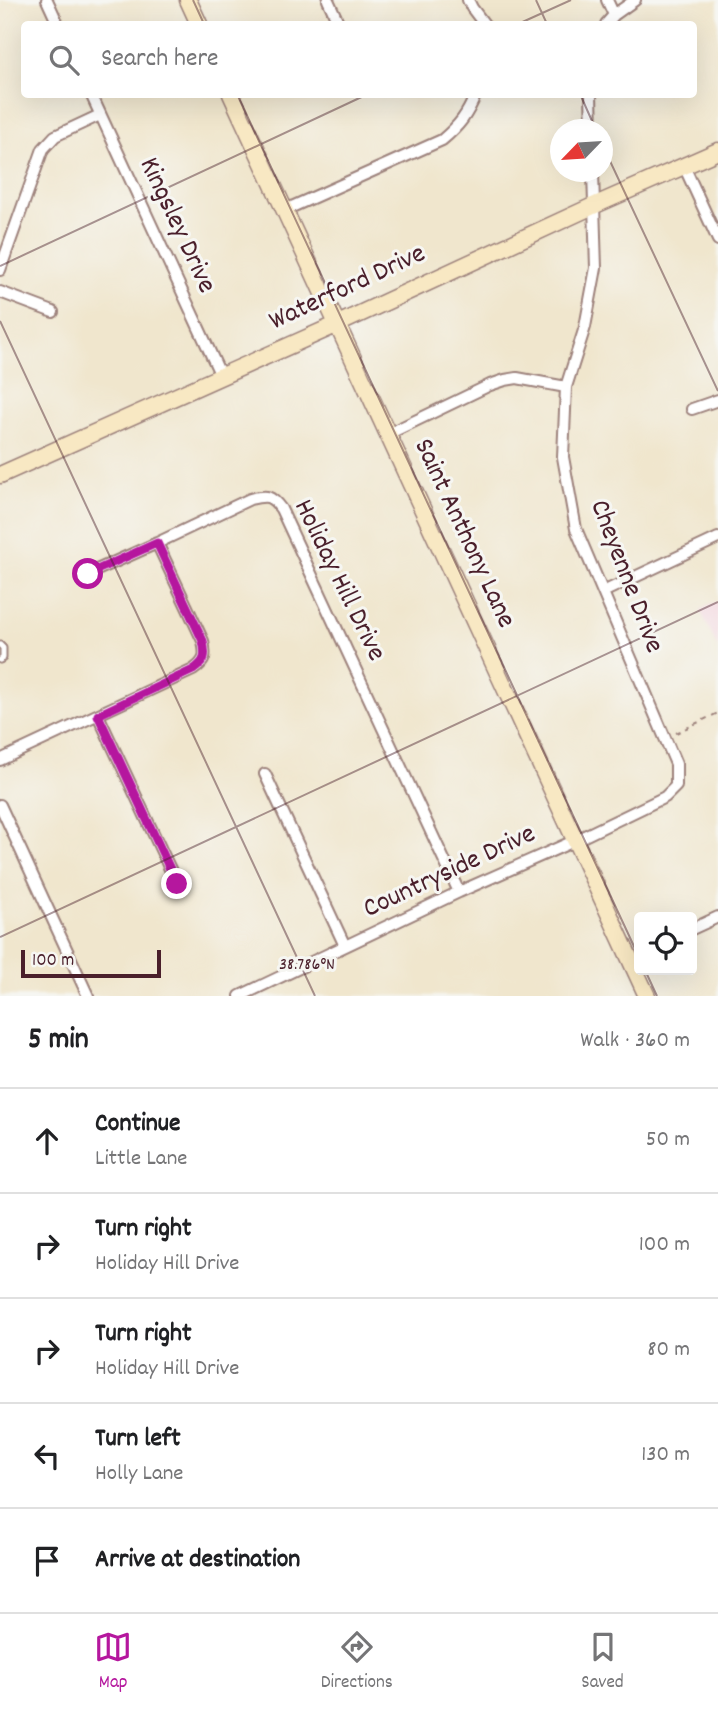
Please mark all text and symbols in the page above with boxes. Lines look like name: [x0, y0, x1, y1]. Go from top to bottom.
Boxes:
search box: [21, 21, 697, 98]
icon: search: [45, 41, 83, 79]
text: Search here: [101, 41, 219, 78]
north arrow: [550, 119, 613, 182]
street label: Kingsley Drive: [127, 152, 225, 300]
street label: Waterford Drive: [263, 235, 433, 343]
street label: Saint Anthony Lane: [402, 433, 524, 635]
street label: Holiday Hill Drive: [281, 493, 395, 669]
street label: Cheyenne Drive: [577, 495, 673, 659]
route start: [72, 558, 103, 589]
street label: Countryside Drive: [357, 816, 543, 930]
route end: [161, 868, 192, 899]
map controls: [634, 912, 697, 975]
button: locate: [634, 912, 697, 975]
scale bar: [21, 947, 161, 979]
text: 100 m: [32, 948, 74, 975]
text: 38.786°N: [279, 953, 335, 978]
text: 5 min: [28, 1020, 89, 1063]
text: Walk · 360 m: [580, 1025, 690, 1058]
text: Continue: [95, 1106, 180, 1143]
icon: ahead: [28, 1122, 66, 1160]
text: 50 m: [646, 1124, 690, 1157]
text: Little Lane: [95, 1143, 187, 1176]
text: Turn right: [95, 1211, 192, 1248]
icon: right: [28, 1227, 66, 1265]
text: 100 m: [639, 1229, 690, 1262]
text: Holiday Hill Drive: [95, 1248, 239, 1281]
text: Turn right: [95, 1316, 192, 1353]
icon: right: [28, 1332, 66, 1370]
text: 80 m: [647, 1334, 690, 1367]
text: Holiday Hill Drive: [95, 1353, 239, 1386]
text: Turn left: [95, 1421, 181, 1458]
icon: left: [28, 1437, 66, 1475]
text: 130 m: [641, 1439, 690, 1472]
text: Holly Lane: [95, 1458, 183, 1491]
icon: arrive: [28, 1542, 66, 1580]
text: Arrive at destination: [95, 1542, 300, 1579]
tab: Map: [94, 1628, 132, 1697]
tab: Directions: [321, 1628, 393, 1697]
tab: Saved: [581, 1628, 624, 1697]

